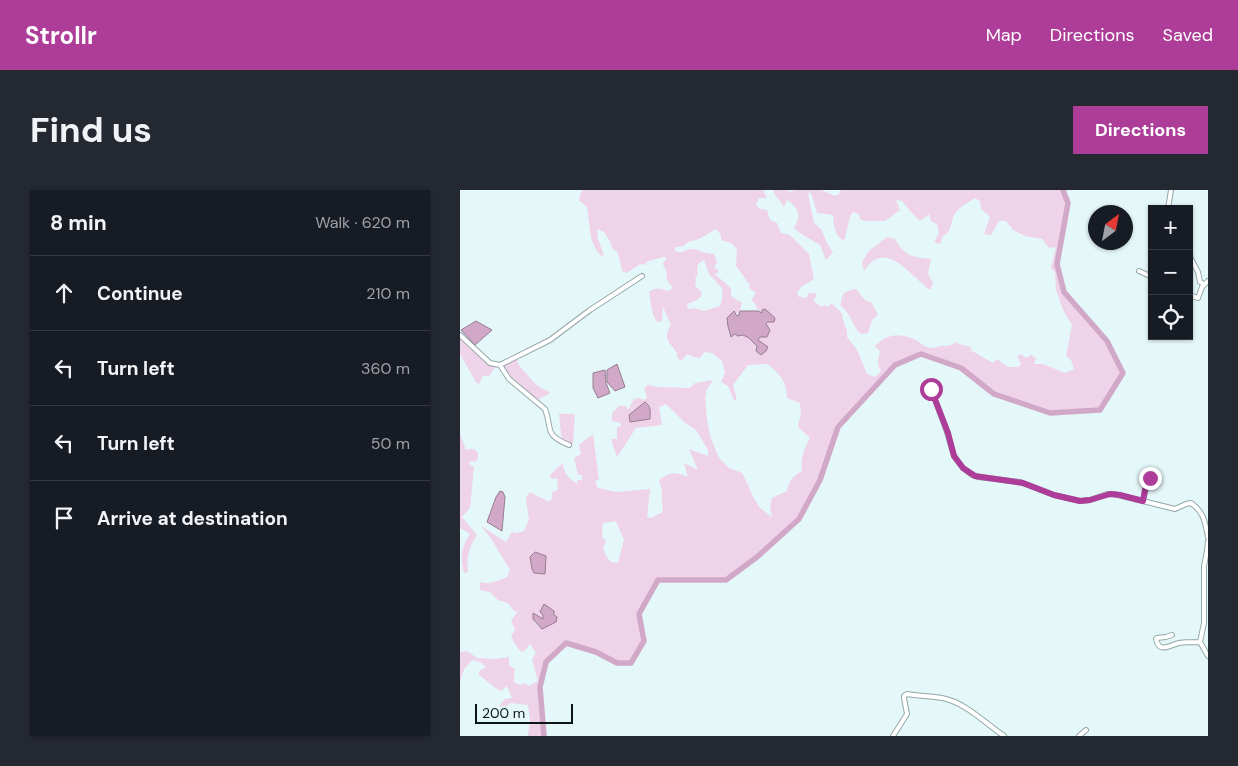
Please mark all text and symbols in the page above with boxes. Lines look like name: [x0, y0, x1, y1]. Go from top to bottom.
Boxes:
text: Strollr: [25, 20, 97, 51]
text: Map: [986, 23, 1022, 47]
text: Directions: [1050, 23, 1135, 47]
text: Saved: [1163, 23, 1213, 47]
button: Directions: [1073, 106, 1208, 154]
text: Find us: [30, 107, 152, 153]
north arrow: [1088, 205, 1133, 250]
map controls: [1148, 205, 1193, 340]
button: +: [1148, 205, 1193, 250]
text: 8 min: [50, 209, 107, 237]
text: Walk · 620 m: [315, 212, 410, 233]
button: −: [1148, 250, 1193, 295]
icon: ahead: [50, 279, 78, 307]
text: Continue: [97, 281, 183, 306]
text: 210 m: [366, 283, 410, 304]
button: locate: [1148, 295, 1193, 340]
icon: left: [50, 354, 78, 382]
text: Turn left: [97, 356, 175, 381]
text: 360 m: [361, 358, 410, 379]
route start: [920, 378, 943, 401]
icon: left: [50, 429, 78, 457]
text: Turn left: [97, 431, 175, 456]
text: 50 m: [371, 433, 410, 454]
route end: [1139, 467, 1162, 490]
icon: arrive: [50, 504, 78, 532]
text: Arrive at destination: [97, 506, 288, 531]
scale bar: [475, 701, 572, 724]
text: 200 m: [482, 704, 525, 722]

